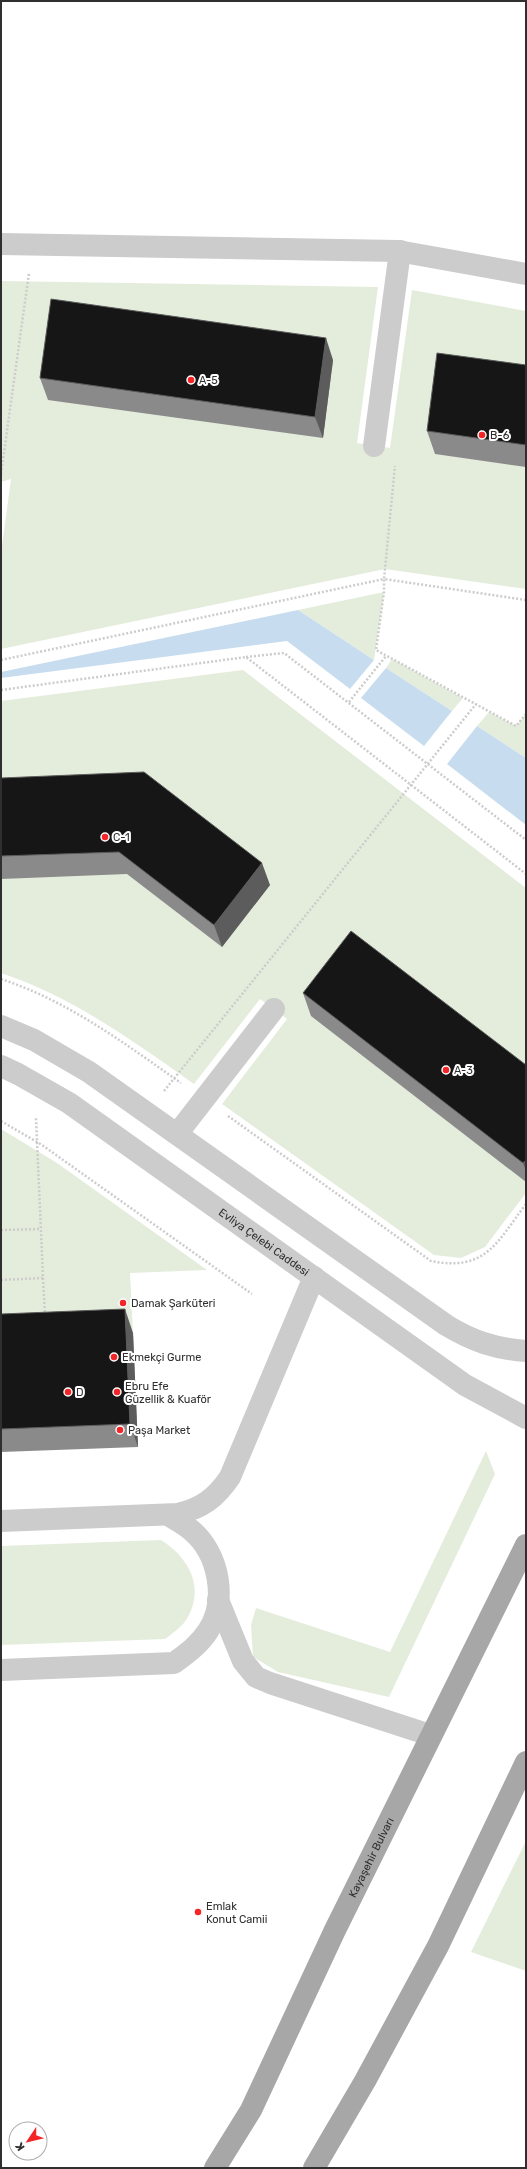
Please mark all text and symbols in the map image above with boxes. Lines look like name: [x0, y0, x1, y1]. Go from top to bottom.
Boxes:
place label: A-5: [199, 374, 218, 387]
marker: A-5: [186, 375, 196, 385]
place label: B-6: [490, 429, 510, 442]
marker: B-6: [477, 430, 487, 440]
place label: C-1: [113, 831, 130, 844]
marker: C-1: [100, 832, 110, 842]
place label: A-3: [454, 1064, 473, 1077]
marker: A-3: [441, 1065, 451, 1075]
street label: Evliya Çelebi Caddesi: [216, 1205, 312, 1279]
place label: Damak Şarküteri: [131, 1297, 215, 1310]
marker: Damak Şarküteri: [118, 1298, 128, 1308]
place label: Ekmekçi Gurme: [122, 1351, 201, 1364]
marker: Ekmekçi Gurme: [109, 1352, 119, 1362]
place label: Ebru Efe Güzellik & Kuaför: [125, 1380, 212, 1406]
place label: D: [76, 1386, 84, 1399]
marker: D: [63, 1387, 73, 1397]
marker: Ebru Efe Güzellik & Kuaför: [112, 1387, 122, 1397]
place label: Paşa Market: [128, 1424, 191, 1437]
marker: Paşa Market: [115, 1425, 125, 1435]
street label: Kayaşehir Bulvarı: [346, 1815, 396, 1900]
place label: Emlak Konut Camii: [206, 1900, 267, 1926]
marker: Emlak Konut Camii: [193, 1907, 203, 1917]
north arrow: [8, 2121, 48, 2161]
text: K: [12, 2139, 28, 2153]

